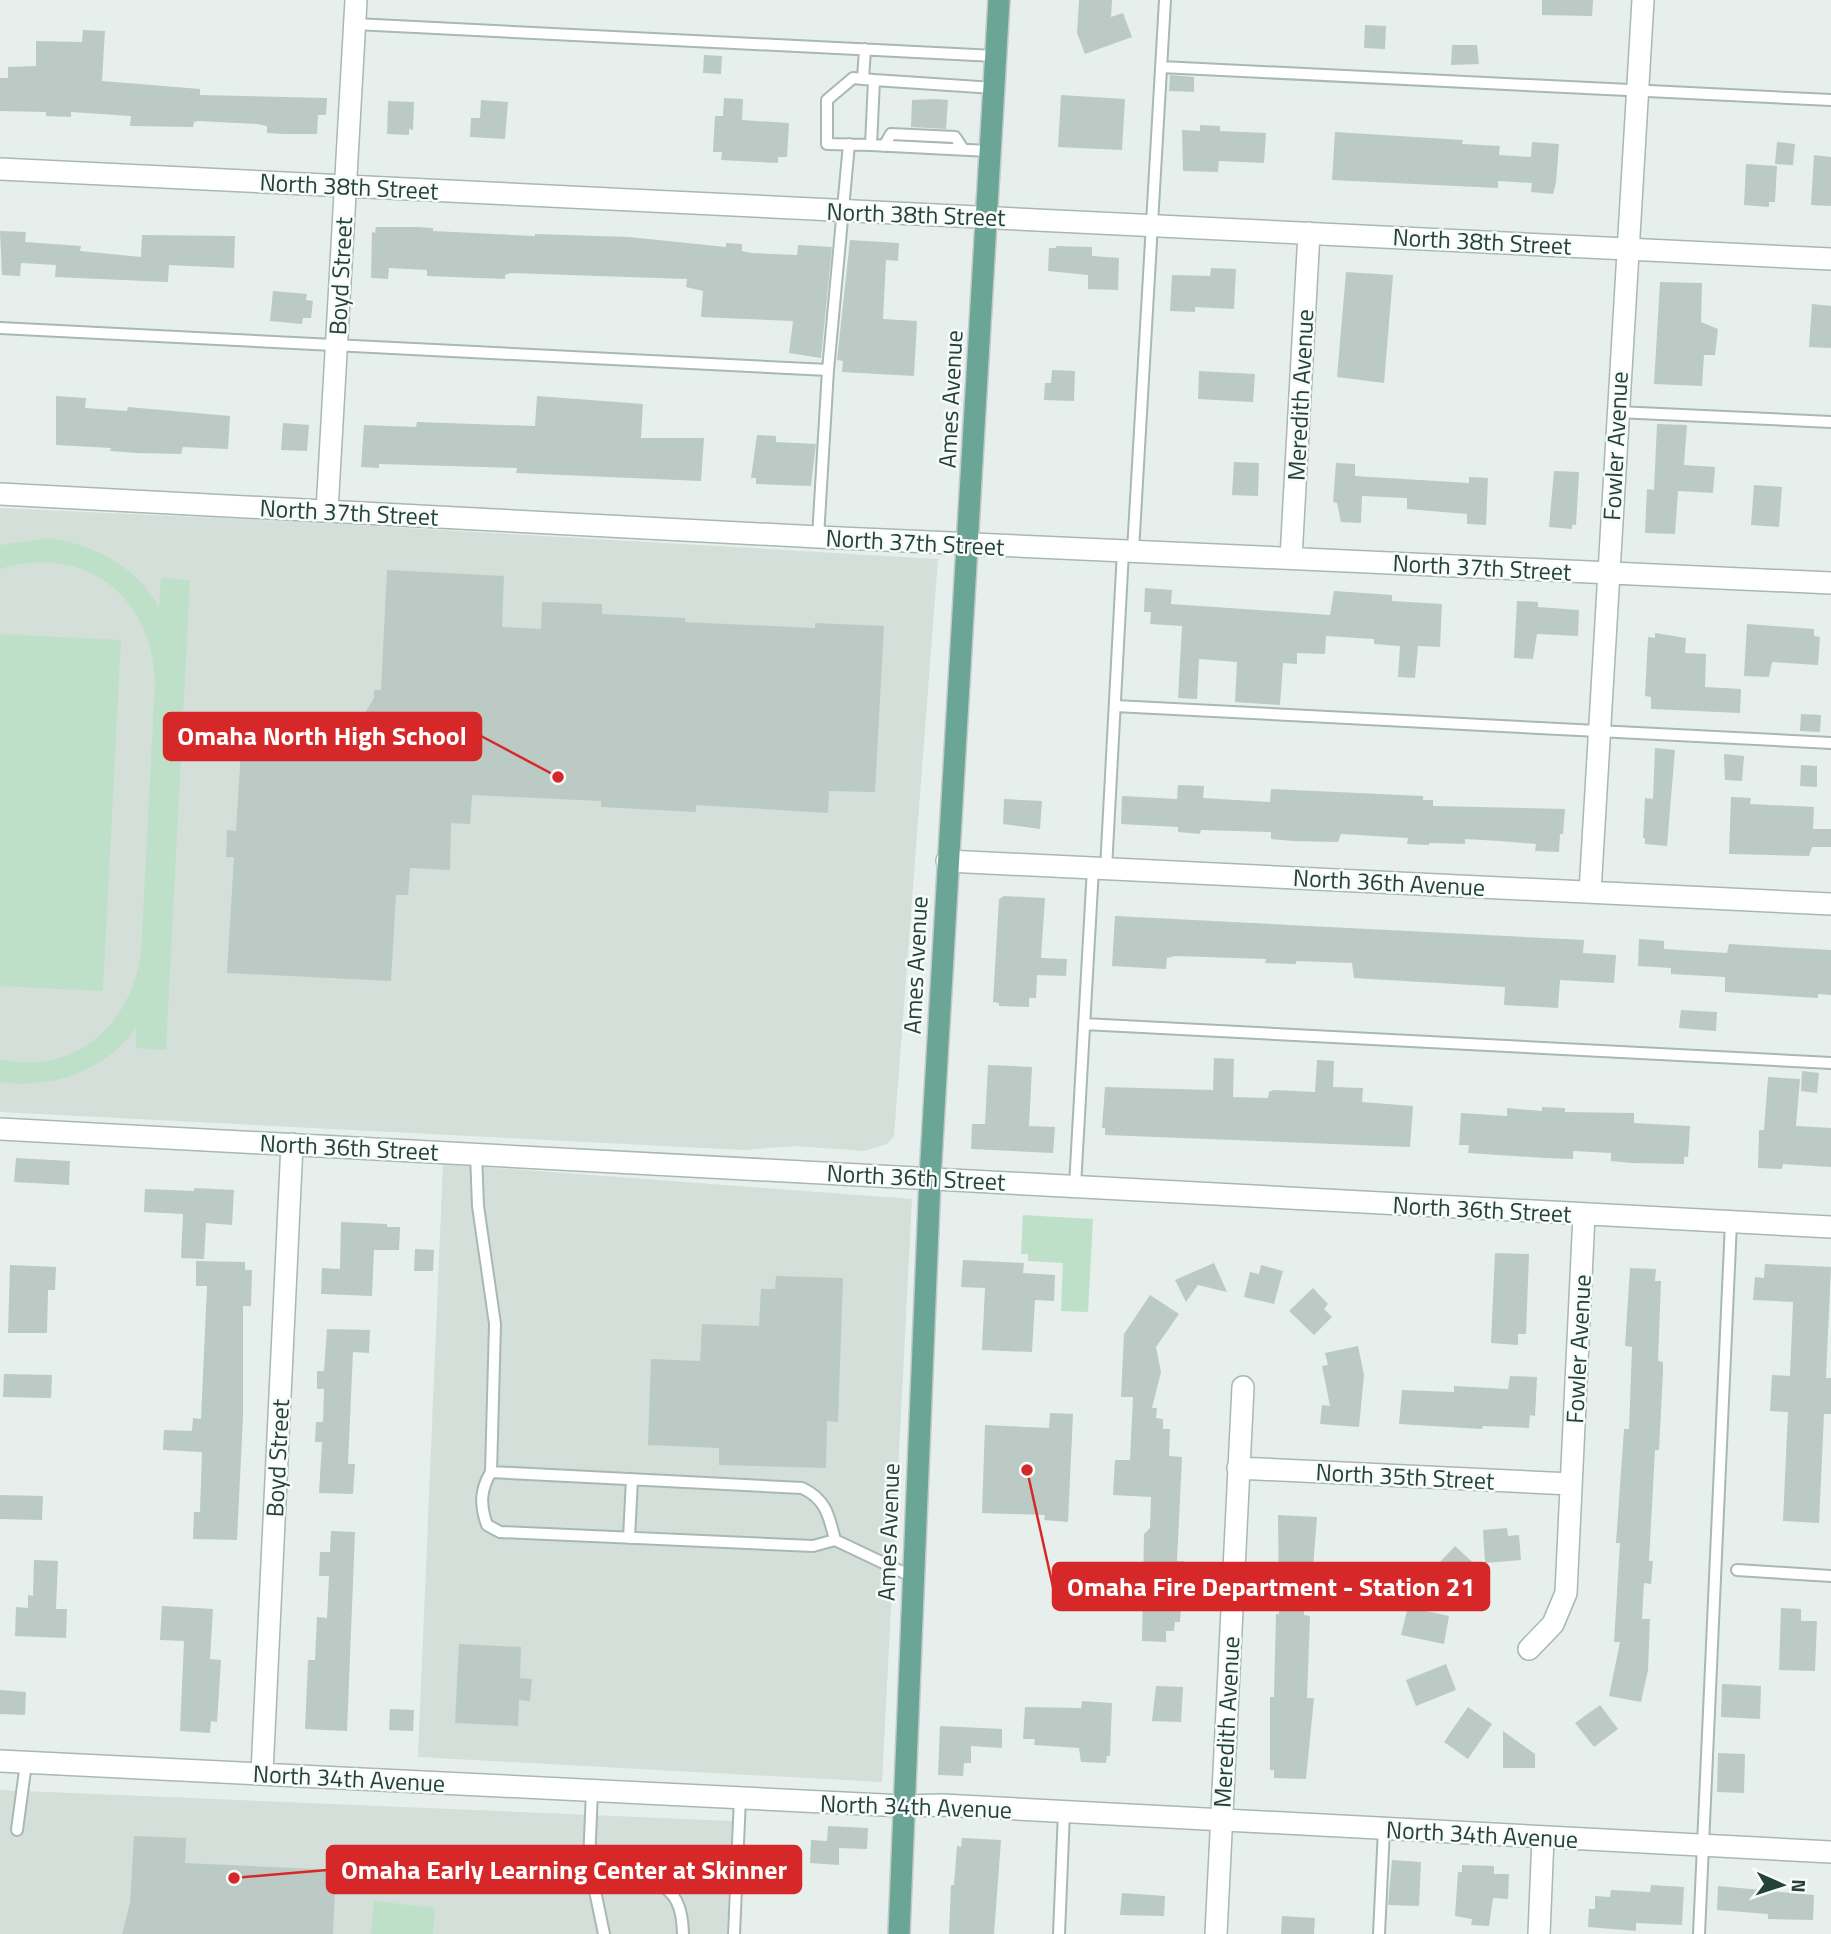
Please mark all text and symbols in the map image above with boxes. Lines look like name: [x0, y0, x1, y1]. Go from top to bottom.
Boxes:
street label: North 38th Street: [259, 163, 440, 209]
street label: North 38th Street: [826, 193, 1007, 235]
street label: Boyd Street: [319, 215, 361, 336]
street label: North 38th Street: [1392, 218, 1573, 264]
street label: Meredith Avenue: [1278, 308, 1322, 482]
street label: Ames Avenue: [928, 329, 972, 469]
street label: Fowler Avenue: [1593, 370, 1637, 522]
street label: North 37th Street: [259, 489, 440, 535]
street label: North 37th Street: [825, 519, 1006, 565]
street label: North 37th Street: [1392, 544, 1573, 590]
callout: Omaha North High School: [164, 713, 481, 760]
text: Omaha North High School: [177, 716, 467, 755]
street label: North 36th Avenue: [1292, 859, 1486, 905]
street label: Ames Avenue: [893, 895, 937, 1035]
street label: North 36th Street: [259, 1124, 440, 1170]
street label: North 36th Street: [826, 1154, 1007, 1200]
street label: North 36th Street: [1392, 1186, 1573, 1232]
street label: Fowler Avenue: [1556, 1273, 1600, 1425]
street label: Boyd Street: [256, 1397, 298, 1518]
street label: North 35th Street: [1315, 1453, 1496, 1499]
street label: Ames Avenue: [868, 1462, 908, 1602]
callout: Omaha Fire Department - Station 21: [1053, 1563, 1489, 1610]
text: Omaha Fire Department - Station 21: [1067, 1567, 1475, 1606]
street label: Meredith Avenue: [1204, 1635, 1248, 1809]
street label: North 34th Avenue: [252, 1755, 446, 1801]
street label: North 34th Avenue: [819, 1785, 1013, 1827]
street label: North 34th Avenue: [1385, 1811, 1579, 1857]
callout: Omaha Early Learning Center at Skinner: [327, 1846, 801, 1893]
text: Omaha Early Learning Center at Skinner: [341, 1850, 787, 1889]
north arrow: [1747, 1850, 1817, 1920]
text: N: [1785, 1879, 1814, 1893]

